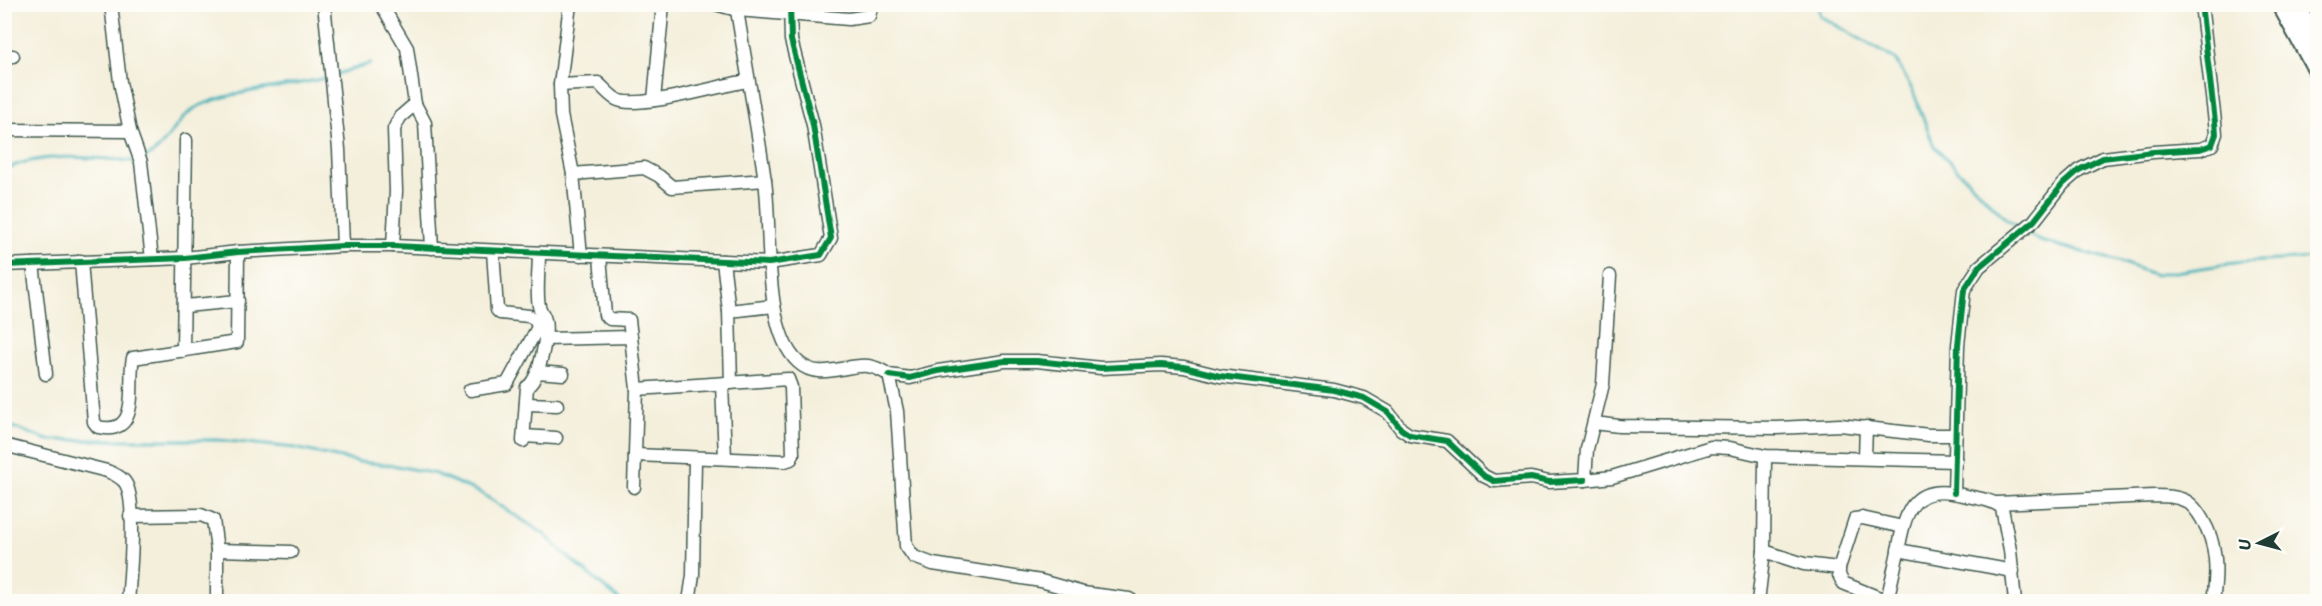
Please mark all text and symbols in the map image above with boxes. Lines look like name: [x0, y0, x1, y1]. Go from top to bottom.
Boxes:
north arrow: [2229, 513, 2289, 573]
text: U: [2229, 536, 2260, 551]

